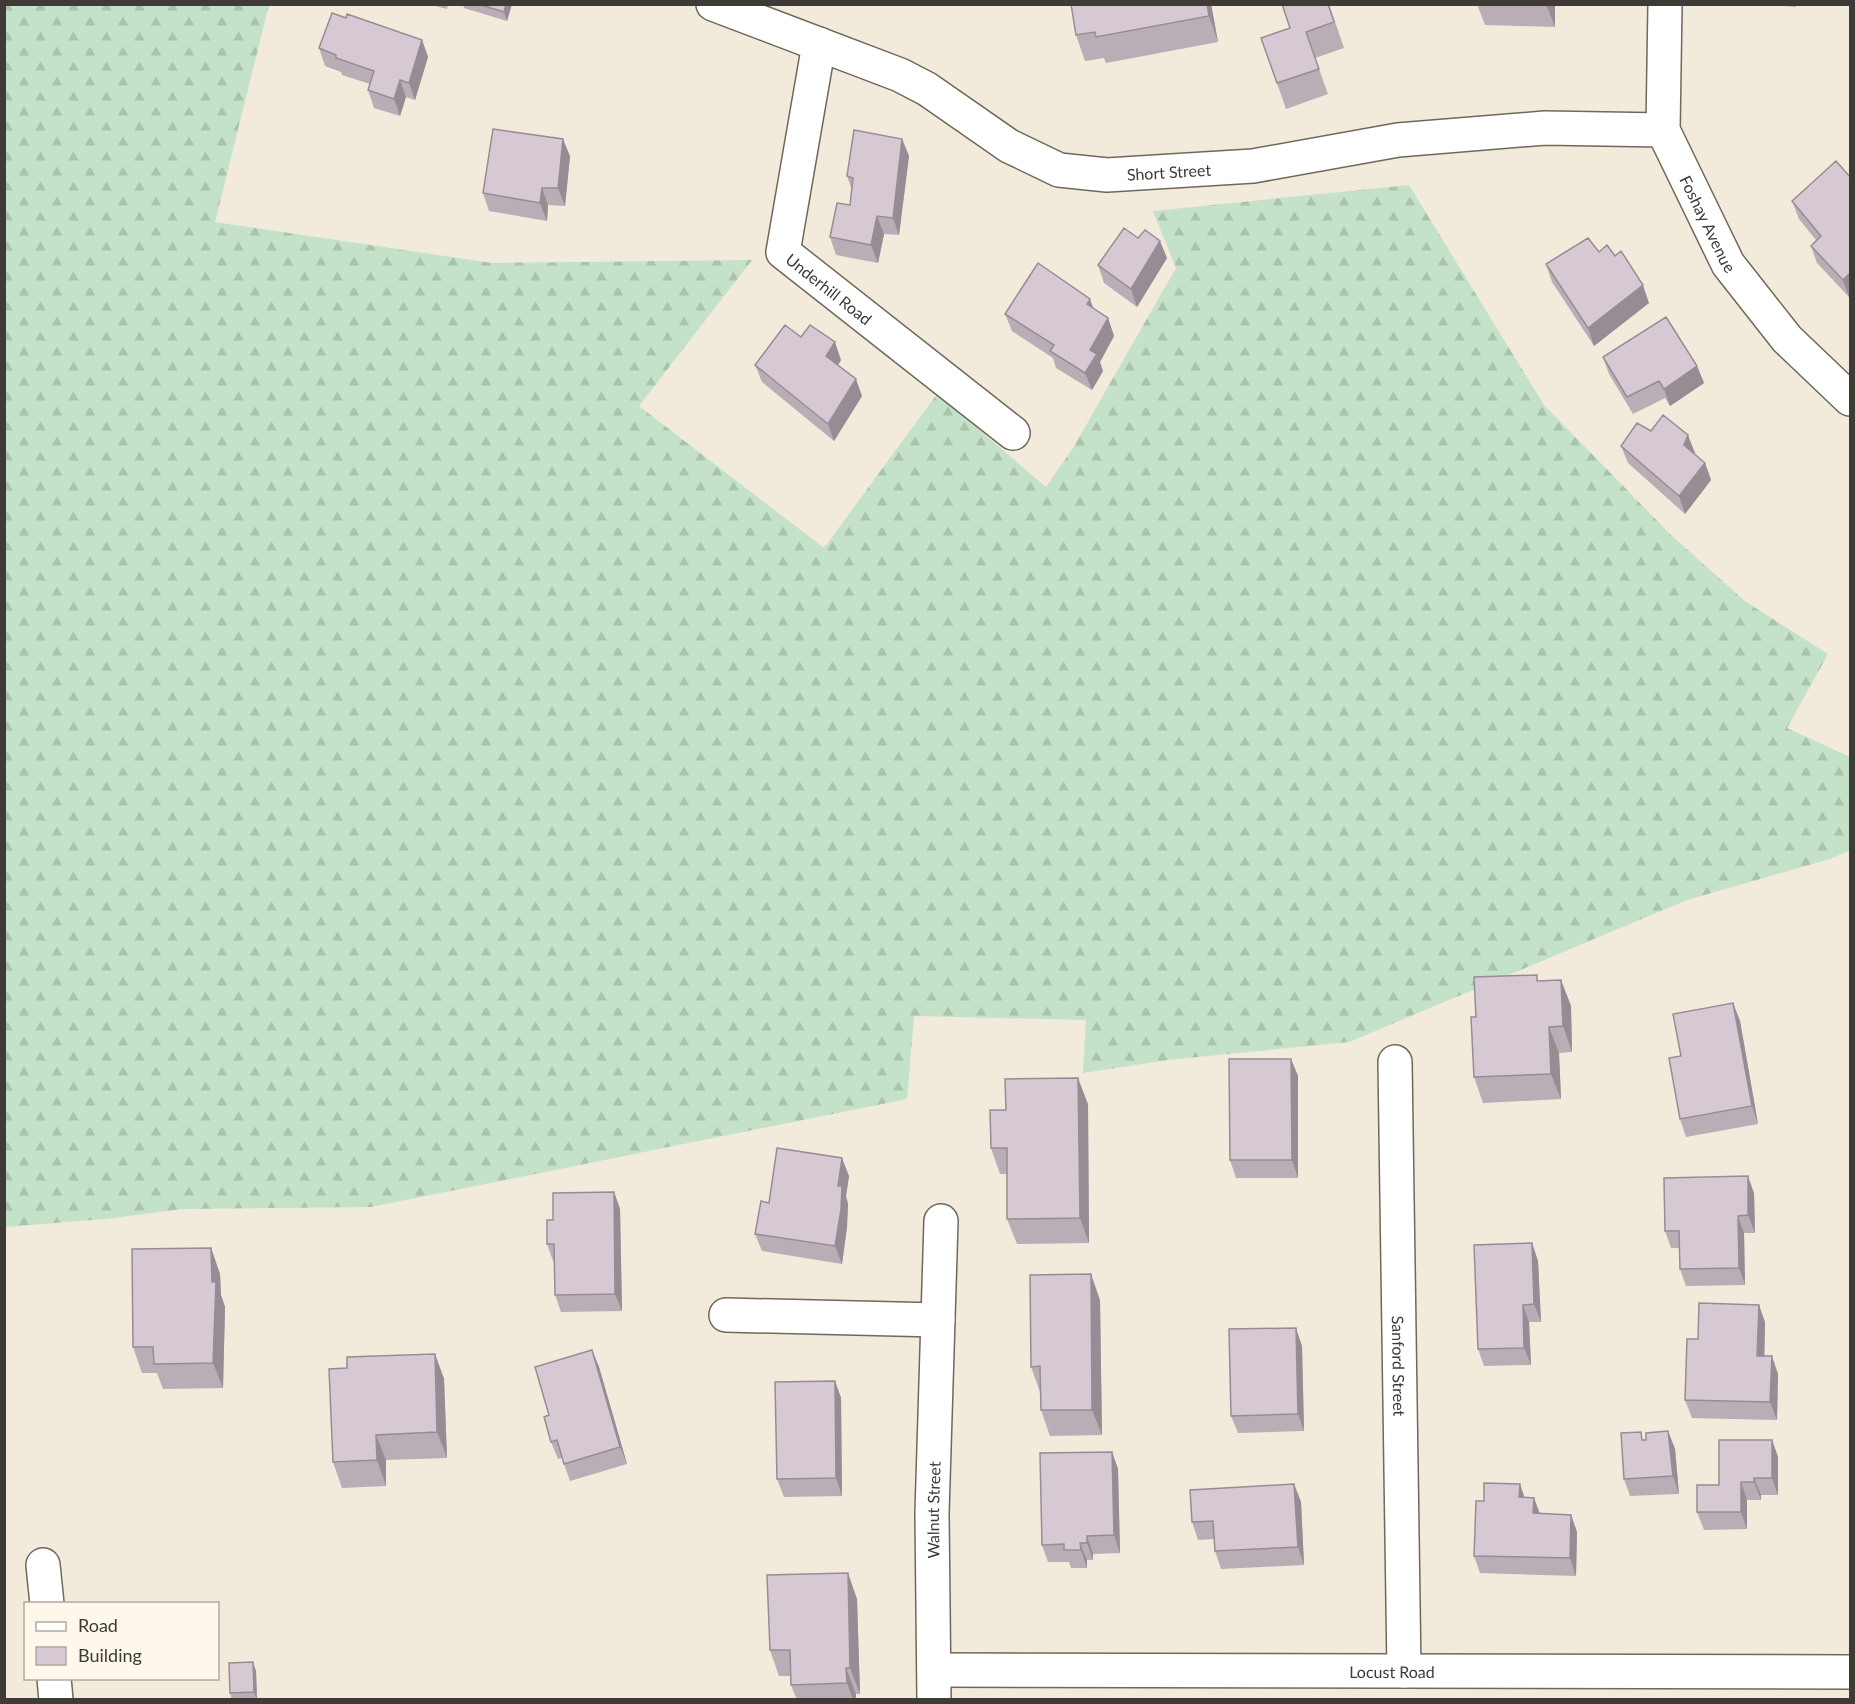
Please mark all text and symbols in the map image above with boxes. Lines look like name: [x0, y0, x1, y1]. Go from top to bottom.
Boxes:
street label: Short Street: [1126, 159, 1212, 183]
street label: Foshay Avenue: [1677, 172, 1740, 276]
street label: Underhill Road: [783, 249, 876, 328]
street label: Sanford Street: [1389, 1316, 1410, 1417]
street label: Walnut Street: [922, 1461, 943, 1559]
legend: [24, 1602, 219, 1680]
text: Road: [78, 1614, 118, 1636]
text: Building: [78, 1644, 142, 1666]
street label: Locust Road: [1349, 1661, 1435, 1681]

